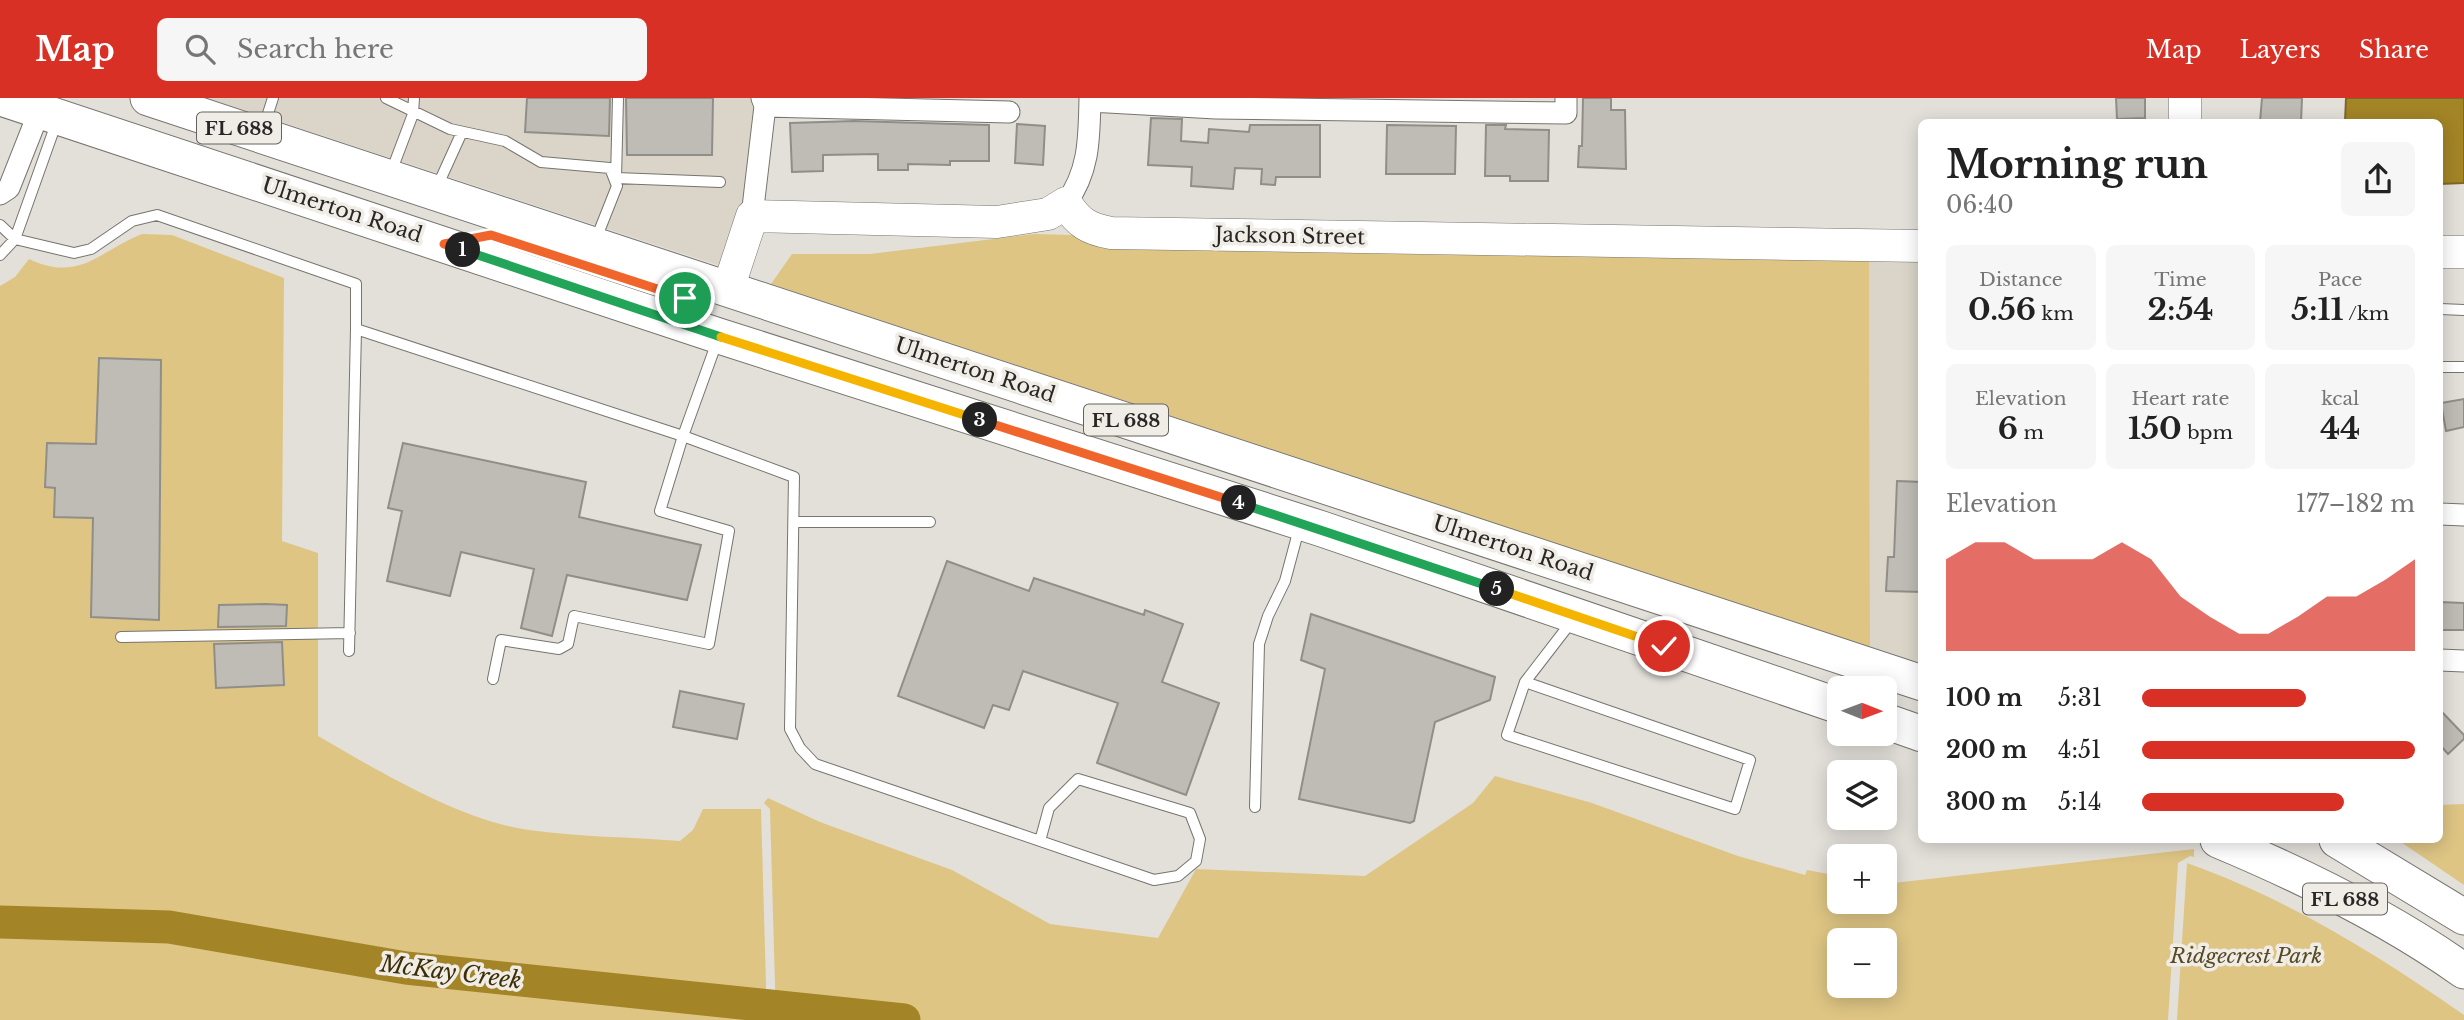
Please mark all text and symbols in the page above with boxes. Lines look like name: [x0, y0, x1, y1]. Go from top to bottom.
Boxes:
search box: [157, 18, 647, 81]
text: Map: [35, 29, 115, 70]
icon: search: [181, 30, 219, 68]
text: Search here: [237, 33, 394, 65]
text: Map: [2146, 35, 2202, 64]
text: Layers: [2240, 35, 2321, 64]
text: Share: [2359, 35, 2429, 64]
road number: FL 688: [197, 112, 281, 144]
text: Morning run: [1946, 141, 2208, 188]
button: share: [2341, 142, 2415, 216]
street label: Ulmerton Road: [258, 172, 426, 248]
text: 06:40: [1946, 191, 2014, 219]
street label: Jackson Street: [1212, 222, 1365, 250]
pin: 1: [446, 232, 480, 268]
text: 1: [458, 238, 467, 261]
pin: [655, 268, 715, 328]
text: Distance: [1979, 268, 2063, 291]
text: Time: [2154, 268, 2207, 291]
text: Pace: [2318, 268, 2362, 291]
icon: arrive: [666, 279, 704, 317]
text: 0.56: [1968, 291, 2036, 328]
text: 2:54: [2148, 291, 2213, 328]
text: 5:11: [2291, 291, 2344, 328]
text: km: [2036, 302, 2074, 325]
text: /km: [2344, 302, 2389, 325]
street label: Ulmerton Road: [891, 332, 1059, 408]
text: Elevation: [1975, 387, 2067, 410]
text: Heart rate: [2132, 387, 2229, 410]
text: kcal: [2321, 387, 2359, 410]
pin: 3: [962, 402, 998, 438]
road number: FL 688: [1084, 404, 1168, 436]
text: 3: [973, 408, 986, 431]
text: 6: [1998, 410, 2018, 447]
text: 150: [2128, 410, 2182, 447]
text: 44: [2320, 410, 2360, 447]
text: m: [2018, 421, 2044, 444]
text: bpm: [2182, 421, 2233, 444]
pin: 4: [1222, 486, 1256, 520]
text: Elevation: [1946, 490, 2057, 518]
text: 177–182 m: [2296, 490, 2415, 518]
text: 4: [1232, 491, 1245, 514]
street label: Ulmerton Road: [1429, 510, 1597, 586]
pin: 5: [1480, 572, 1514, 606]
text: 5: [1491, 577, 1502, 600]
pin: [1634, 616, 1694, 676]
icon: check: [1645, 627, 1683, 665]
north arrow: [1827, 676, 1897, 746]
map controls: [1827, 676, 1897, 998]
text: 100 m: [1946, 684, 2022, 712]
text: 5:31: [2058, 684, 2102, 712]
text: 200 m: [1946, 736, 2027, 764]
text: 4:51: [2058, 736, 2101, 764]
button: layers: [1827, 760, 1897, 830]
text: 300 m: [1946, 788, 2027, 816]
text: 5:14: [2058, 788, 2101, 816]
button: +: [1827, 844, 1897, 914]
road number: FL 688: [2303, 884, 2387, 914]
button: −: [1827, 928, 1897, 998]
park label: Ridgecrest Park: [2169, 943, 2322, 969]
water label: McKay Creek: [378, 949, 523, 995]

